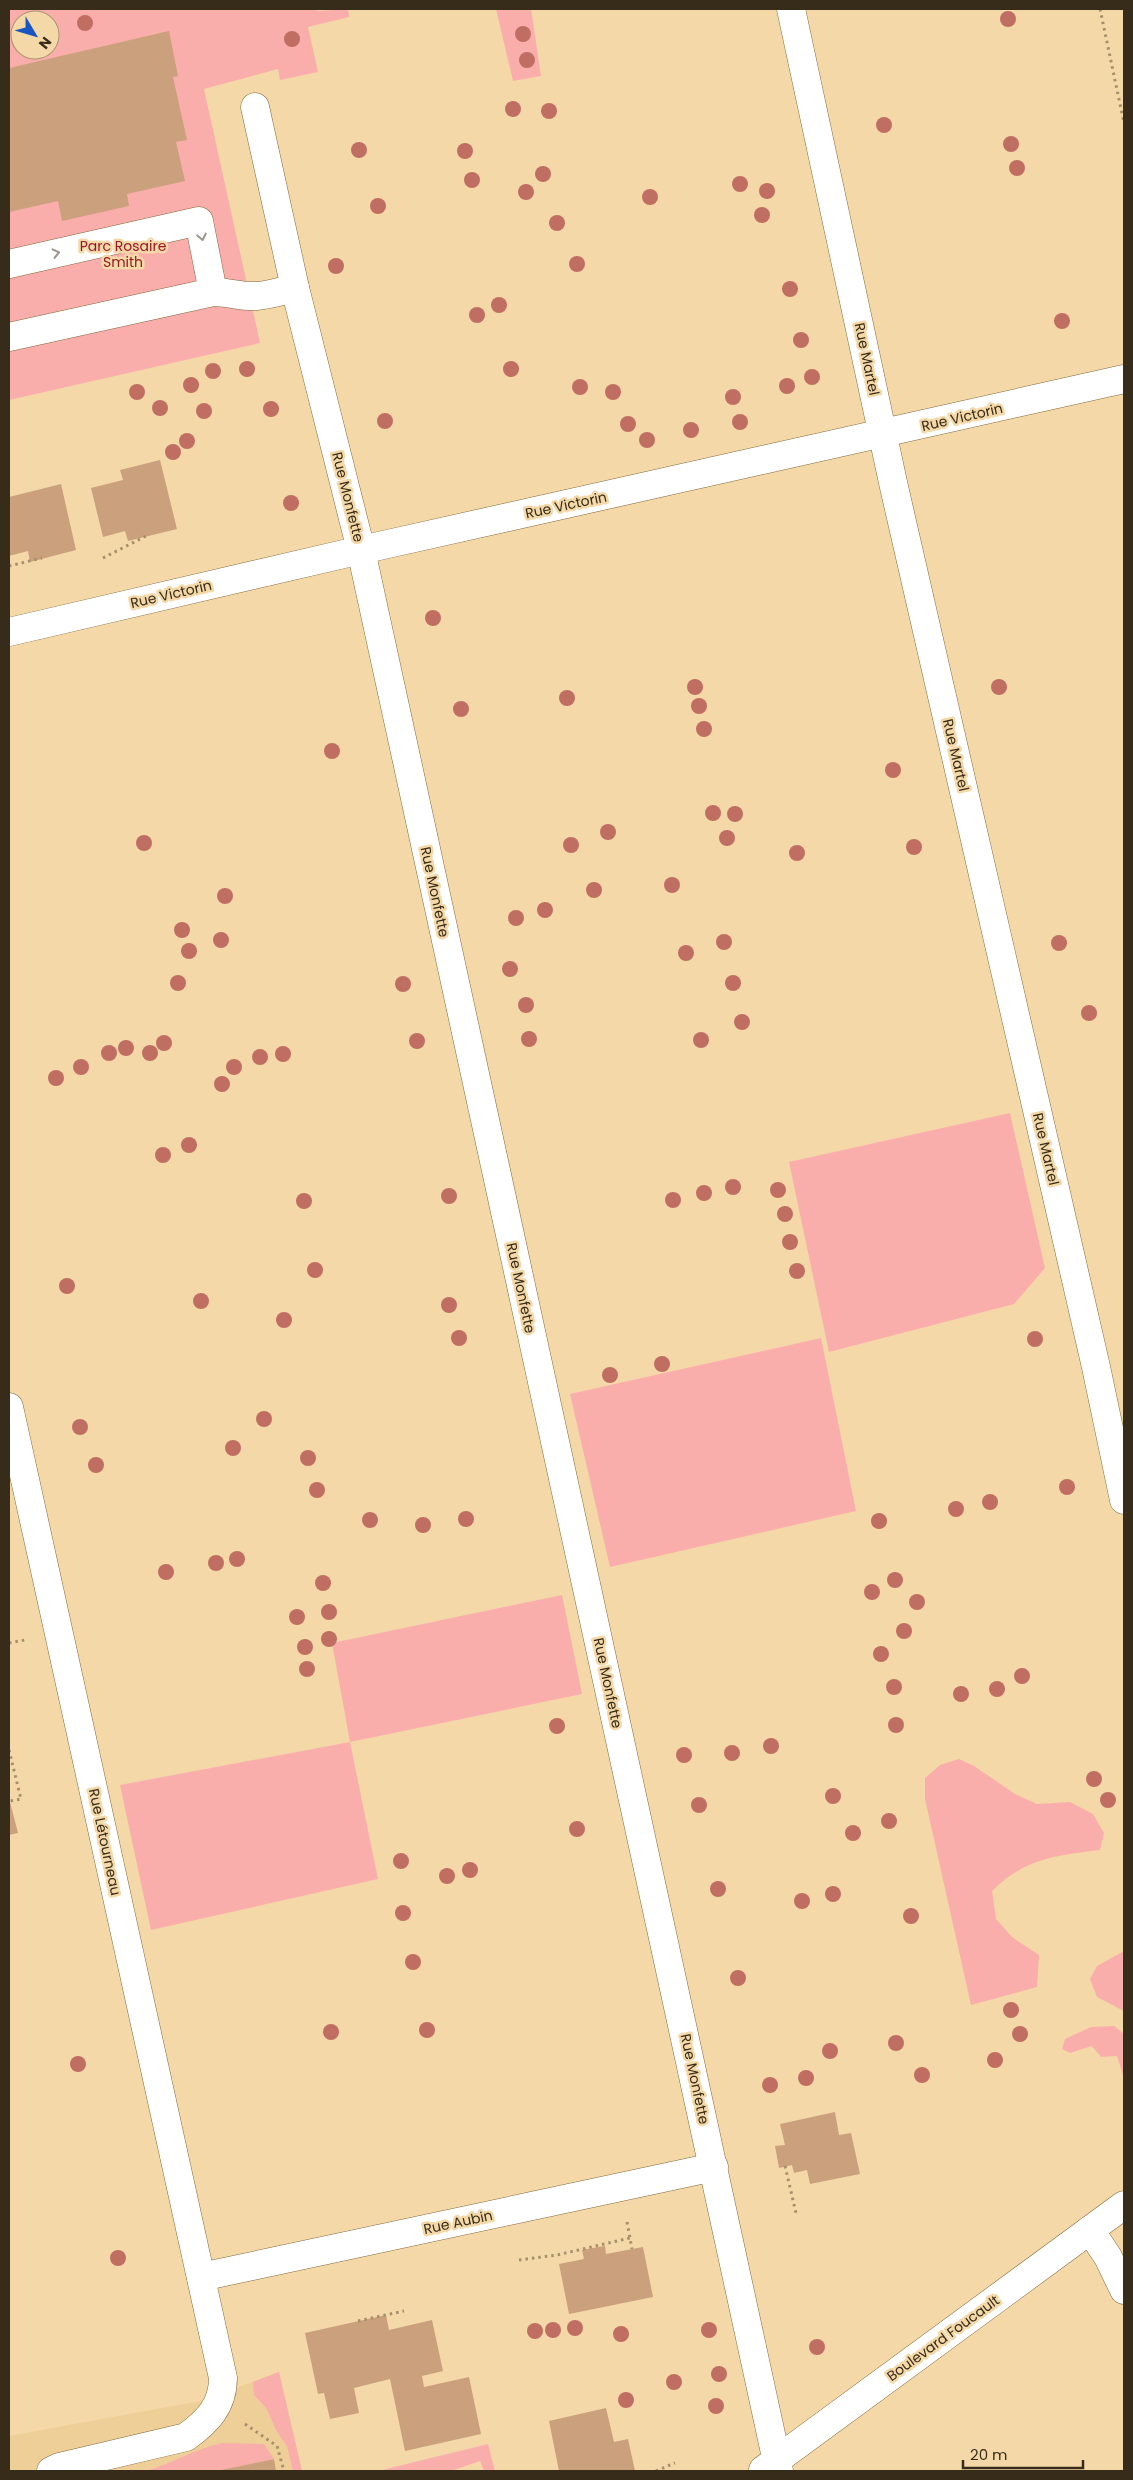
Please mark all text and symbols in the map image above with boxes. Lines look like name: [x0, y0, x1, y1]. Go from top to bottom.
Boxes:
north arrow: [10, 10, 60, 60]
text: N: [34, 33, 56, 53]
one-way arrow: [196, 232, 207, 241]
park label: Parc Rosaire Smith: [80, 236, 167, 272]
one-way arrow: [52, 248, 61, 259]
street label: Rue Martel: [850, 321, 884, 397]
street label: Rue Victorin: [919, 398, 1005, 436]
street label: Rue Monfette: [327, 450, 369, 544]
street label: Rue Victorin: [523, 487, 609, 523]
street label: Rue Victorin: [128, 575, 214, 613]
street label: Rue Martel: [938, 717, 974, 793]
street label: Rue Monfette: [416, 845, 454, 939]
street label: Rue Martel: [1028, 1111, 1064, 1187]
street label: Rue Monfette: [502, 1241, 540, 1335]
street label: Rue Monfette: [589, 1636, 627, 1730]
street label: Rue Létourneau: [84, 1787, 126, 1897]
street label: Rue Monfette: [676, 2032, 714, 2126]
street label: Rue Aubin: [422, 2205, 494, 2239]
street label: Boulevard Foucault: [883, 2290, 1003, 2386]
scale bar: [963, 2438, 1083, 2470]
text: 20 m: [970, 2444, 1008, 2465]

